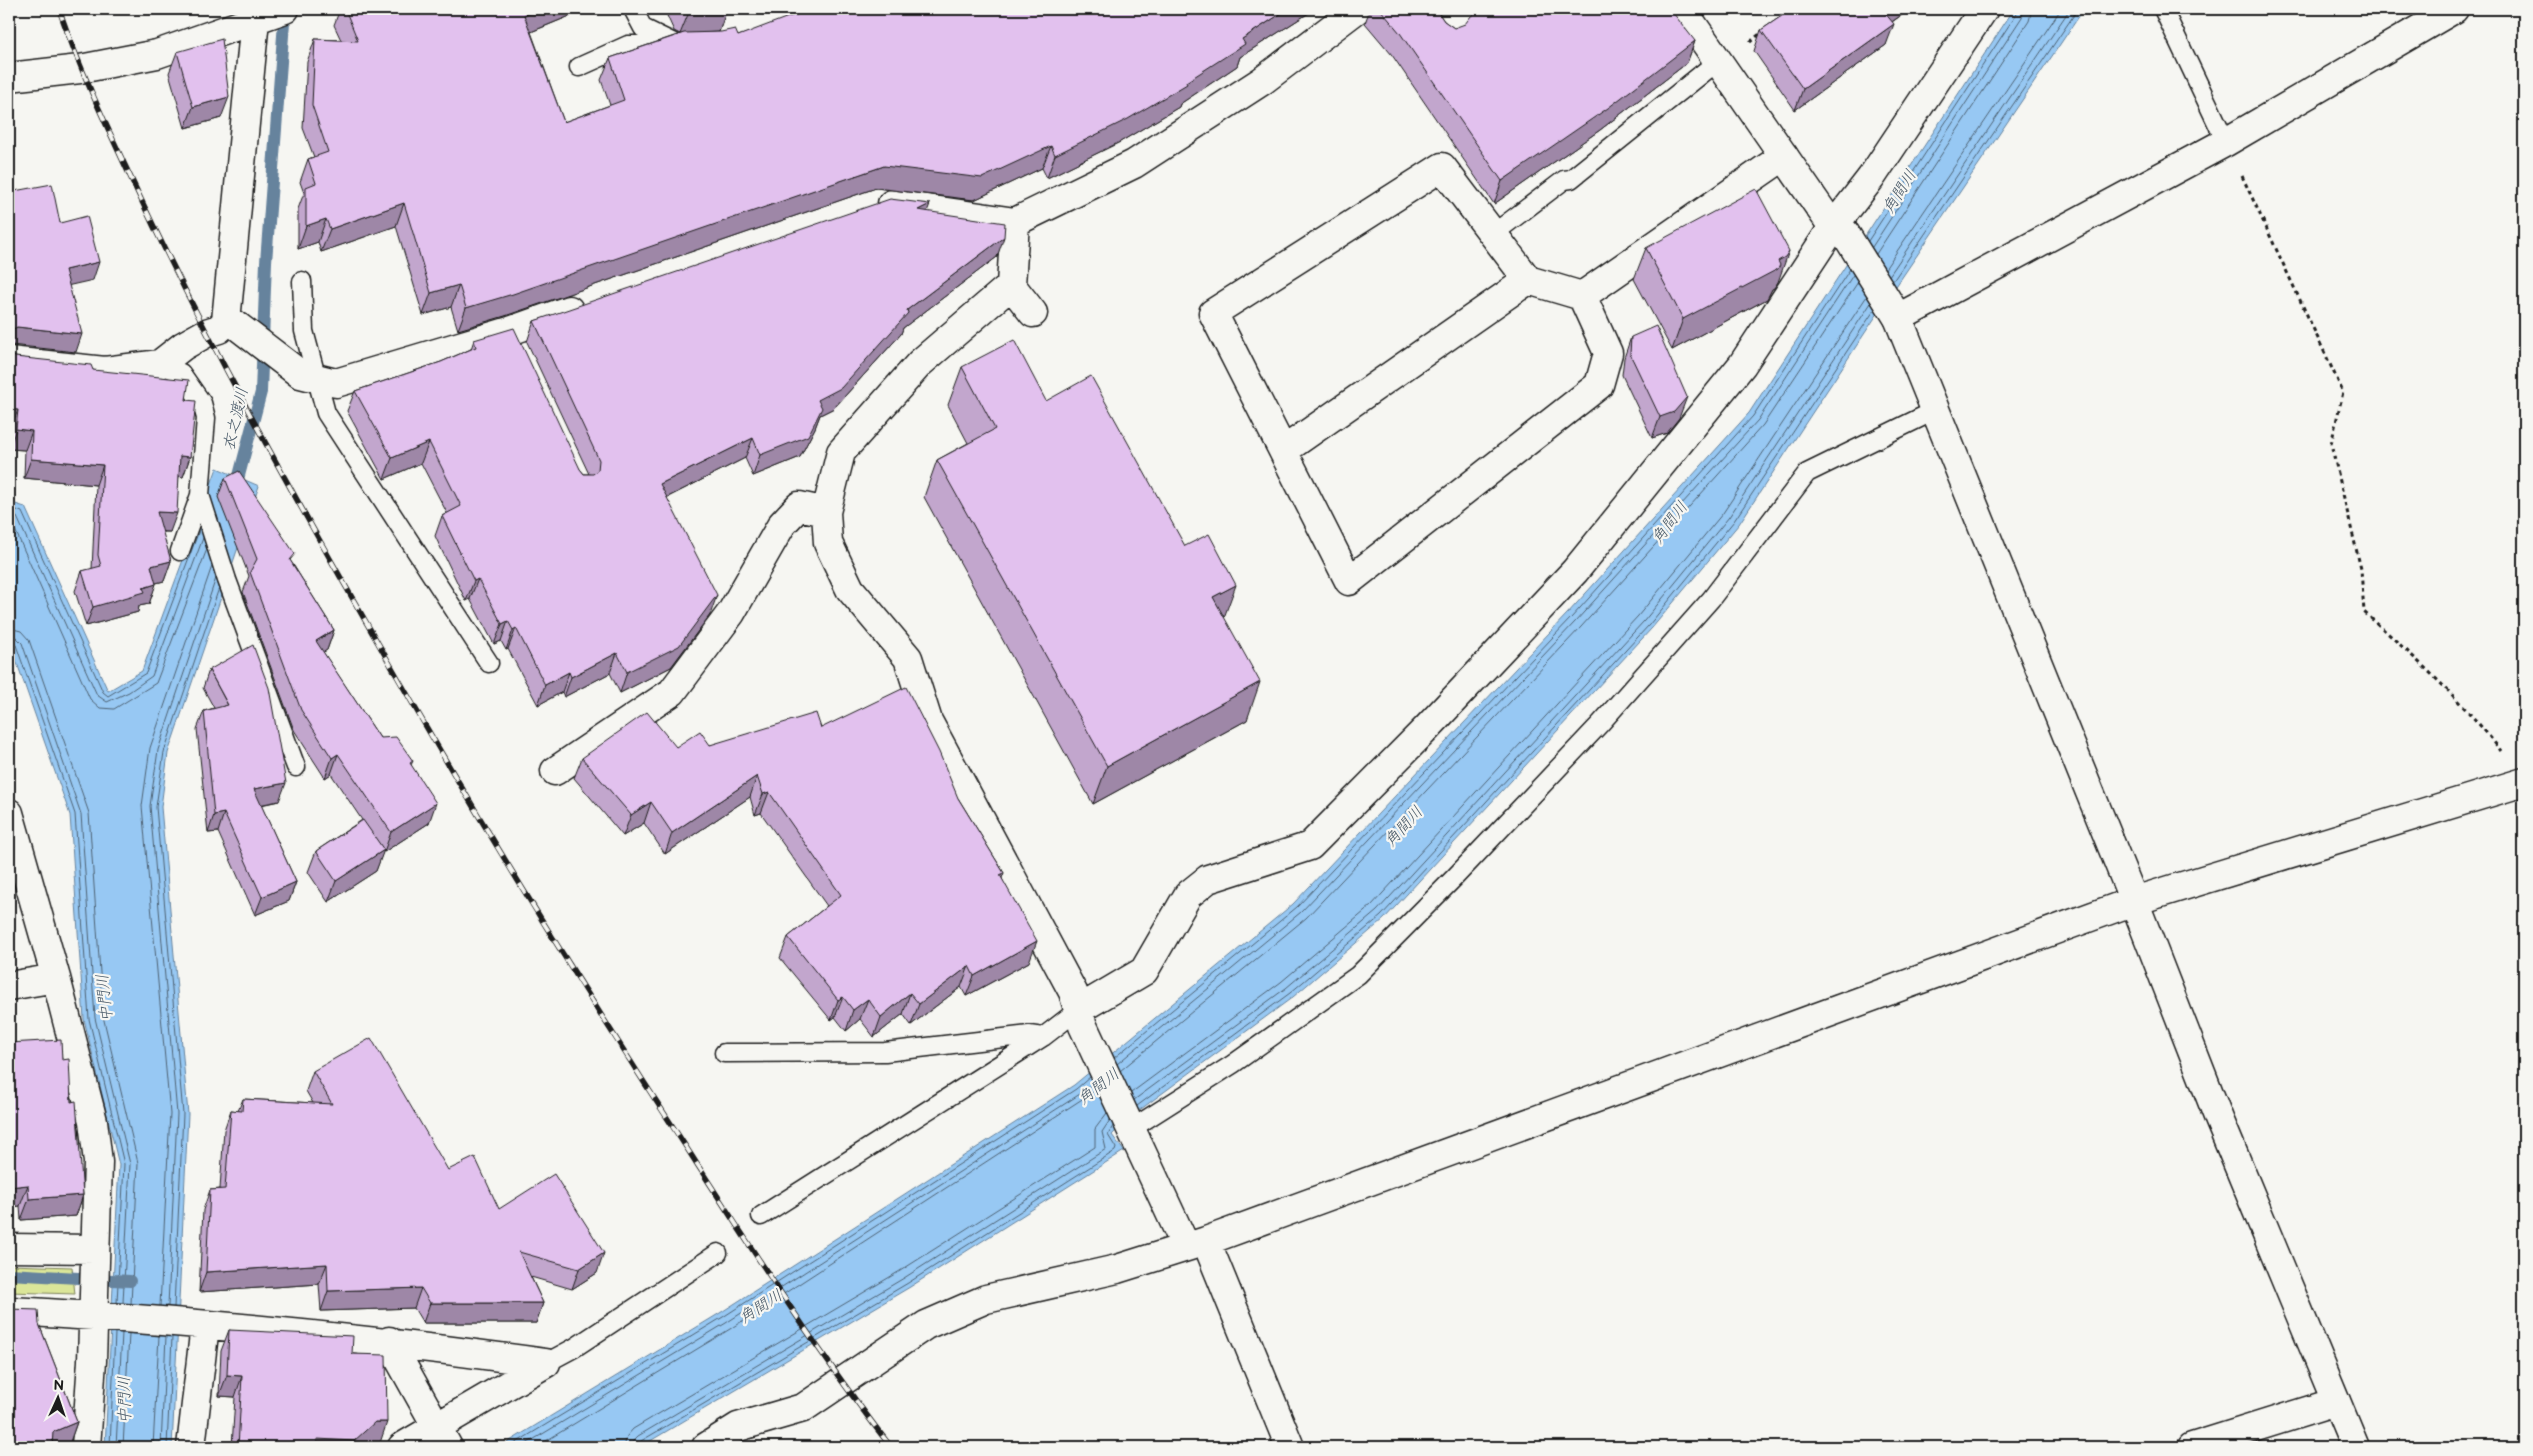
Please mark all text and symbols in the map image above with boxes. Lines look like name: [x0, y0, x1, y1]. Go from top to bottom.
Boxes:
water label: 角間川: [1879, 167, 1921, 217]
water label: 衣之渡川: [220, 386, 252, 452]
water label: 角間川: [1648, 498, 1692, 548]
water label: 角間川: [1381, 803, 1427, 851]
water label: 中門川: [93, 973, 117, 1023]
water label: 角間川: [1074, 1065, 1124, 1109]
water label: 角間川: [736, 1286, 786, 1328]
north arrow: [32, 1374, 82, 1424]
water label: 中門川: [115, 1376, 135, 1424]
text: N: [53, 1377, 64, 1394]

